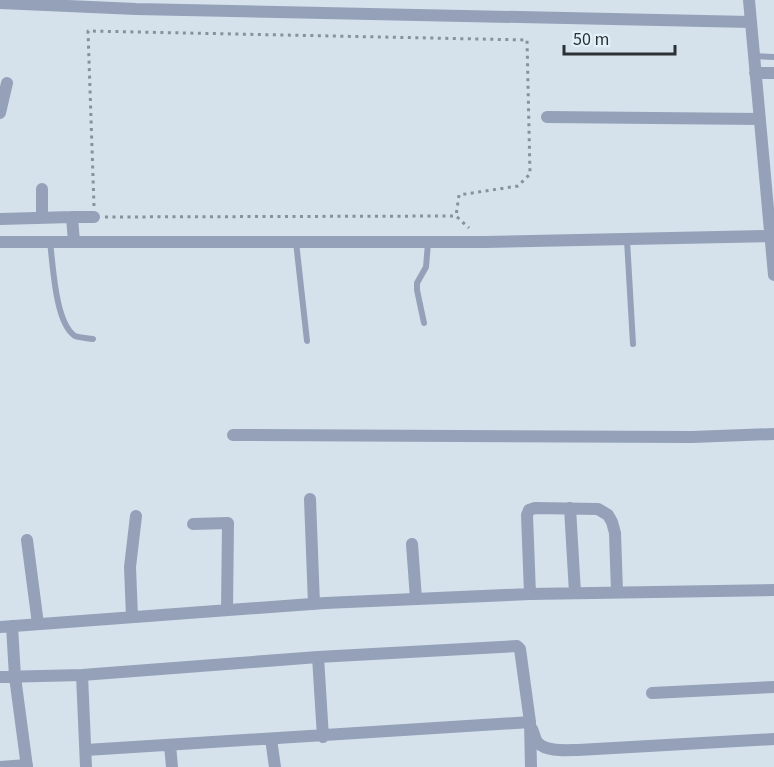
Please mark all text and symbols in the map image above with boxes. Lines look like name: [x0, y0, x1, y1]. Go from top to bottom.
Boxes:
scale bar: [564, 18, 675, 56]
text: 50 m: [573, 27, 609, 52]

